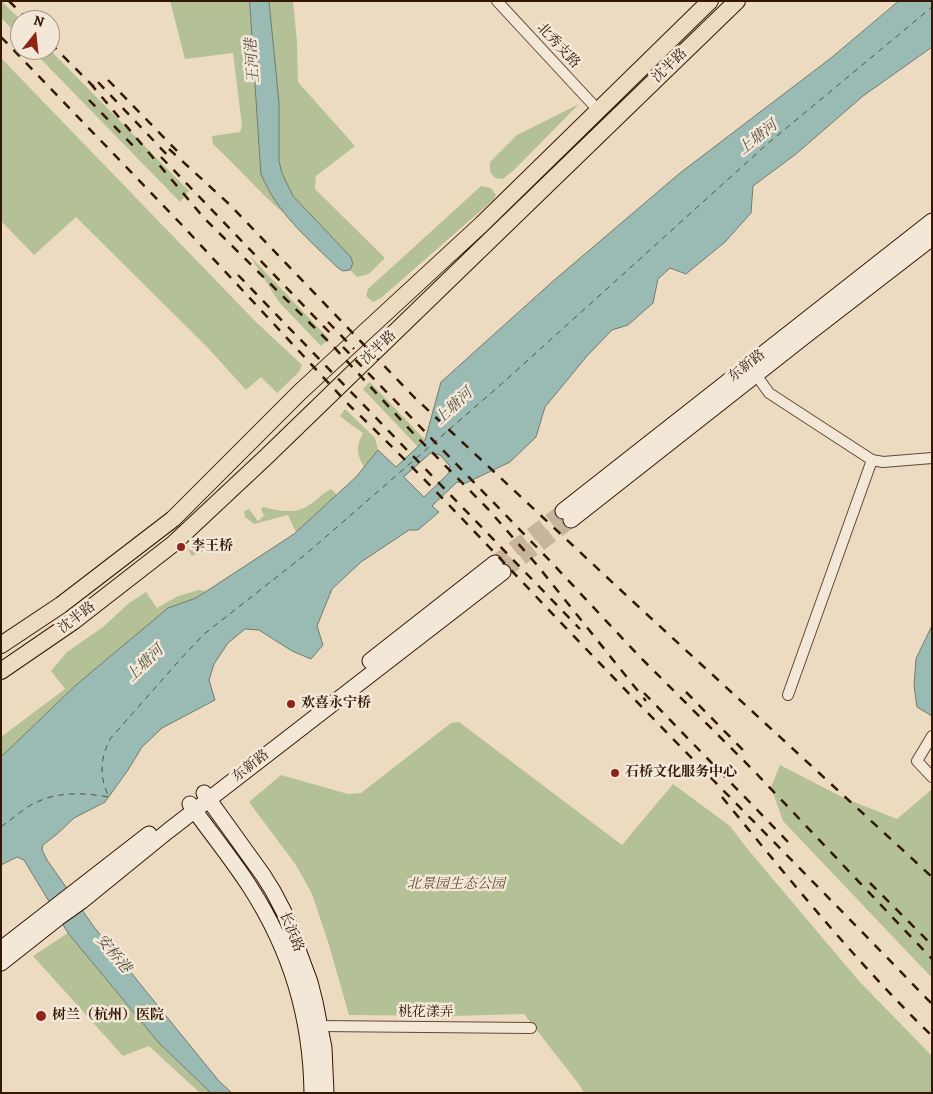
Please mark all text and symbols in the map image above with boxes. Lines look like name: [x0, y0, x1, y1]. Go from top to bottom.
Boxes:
north arrow: [10, 10, 60, 60]
text: N: [31, 11, 47, 32]
street label: 北秀支路: [533, 20, 583, 72]
water label: 王河港: [242, 38, 264, 84]
street label: 沈半路: [649, 45, 691, 87]
water label: 上塘河: [735, 117, 781, 159]
street label: 沈半路: [358, 327, 400, 369]
street label: 东新路: [725, 346, 769, 386]
water label: 上塘河: [431, 385, 477, 429]
place label: 李王桥: [191, 539, 233, 555]
marker: 李王桥: [175, 541, 187, 553]
street label: 沈半路: [55, 599, 99, 637]
water label: 上塘河: [123, 642, 167, 686]
place label: 欢喜永宁桥: [301, 696, 371, 712]
marker: 欢喜永宁桥: [285, 698, 297, 710]
street label: 东新路: [229, 746, 273, 786]
place label: 石桥文化服务中心: [625, 765, 737, 781]
marker: 石桥文化服务中心: [609, 767, 621, 779]
park label: 北景园生态公园: [407, 877, 505, 893]
street label: 长浜路: [275, 909, 307, 955]
water label: 安桥港: [92, 931, 134, 977]
street label: 桃花漾弄: [398, 1005, 454, 1021]
place label: 树兰（杭州）医院: [52, 1008, 164, 1024]
marker: 树兰（杭州）医院: [34, 1009, 48, 1023]

